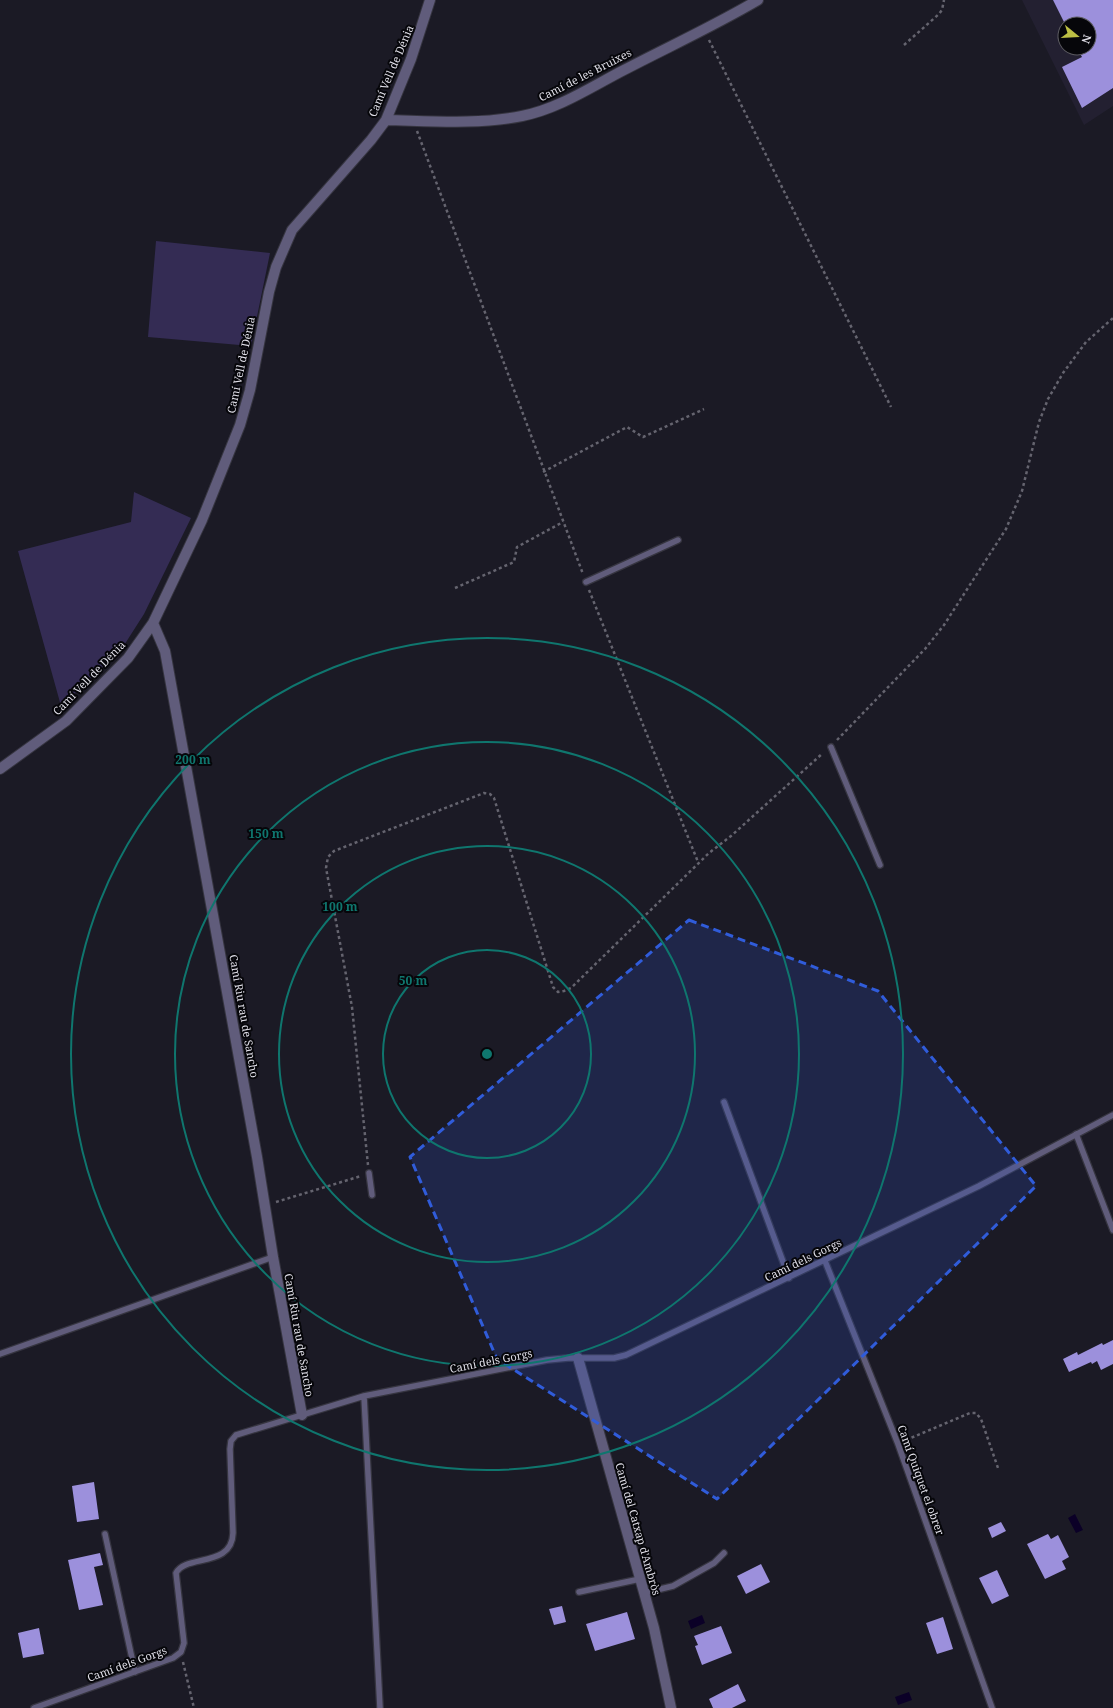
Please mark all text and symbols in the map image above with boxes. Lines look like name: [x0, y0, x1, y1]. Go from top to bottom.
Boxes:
north arrow: [1057, 16, 1097, 56]
street label: Camí Vell de Dénia: [364, 23, 417, 119]
text: N: [1078, 33, 1095, 46]
street label: Camí de les Bruixes: [536, 45, 634, 104]
street label: Camí Vell de Dénia: [223, 315, 258, 415]
street label: Camí Vell de Dénia: [49, 637, 128, 718]
text: 200 m: [175, 751, 211, 768]
text: 150 m: [248, 825, 284, 842]
text: 100 m: [322, 898, 358, 915]
street label: Camí Riu rau de Sancho: [226, 953, 263, 1079]
text: 50 m: [399, 972, 427, 989]
centre of rings: [480, 1047, 494, 1061]
street label: Camí dels Gorgs: [762, 1234, 844, 1285]
street label: Camí Riu rau de Sancho: [281, 1272, 318, 1398]
street label: Camí dels Gorgs: [448, 1345, 534, 1376]
street label: Camí Quiquet el obrer: [895, 1423, 949, 1538]
street label: Camí del Catxap d'Ambròs: [612, 1461, 665, 1597]
street label: Camí dels Gorgs: [85, 1642, 169, 1685]

